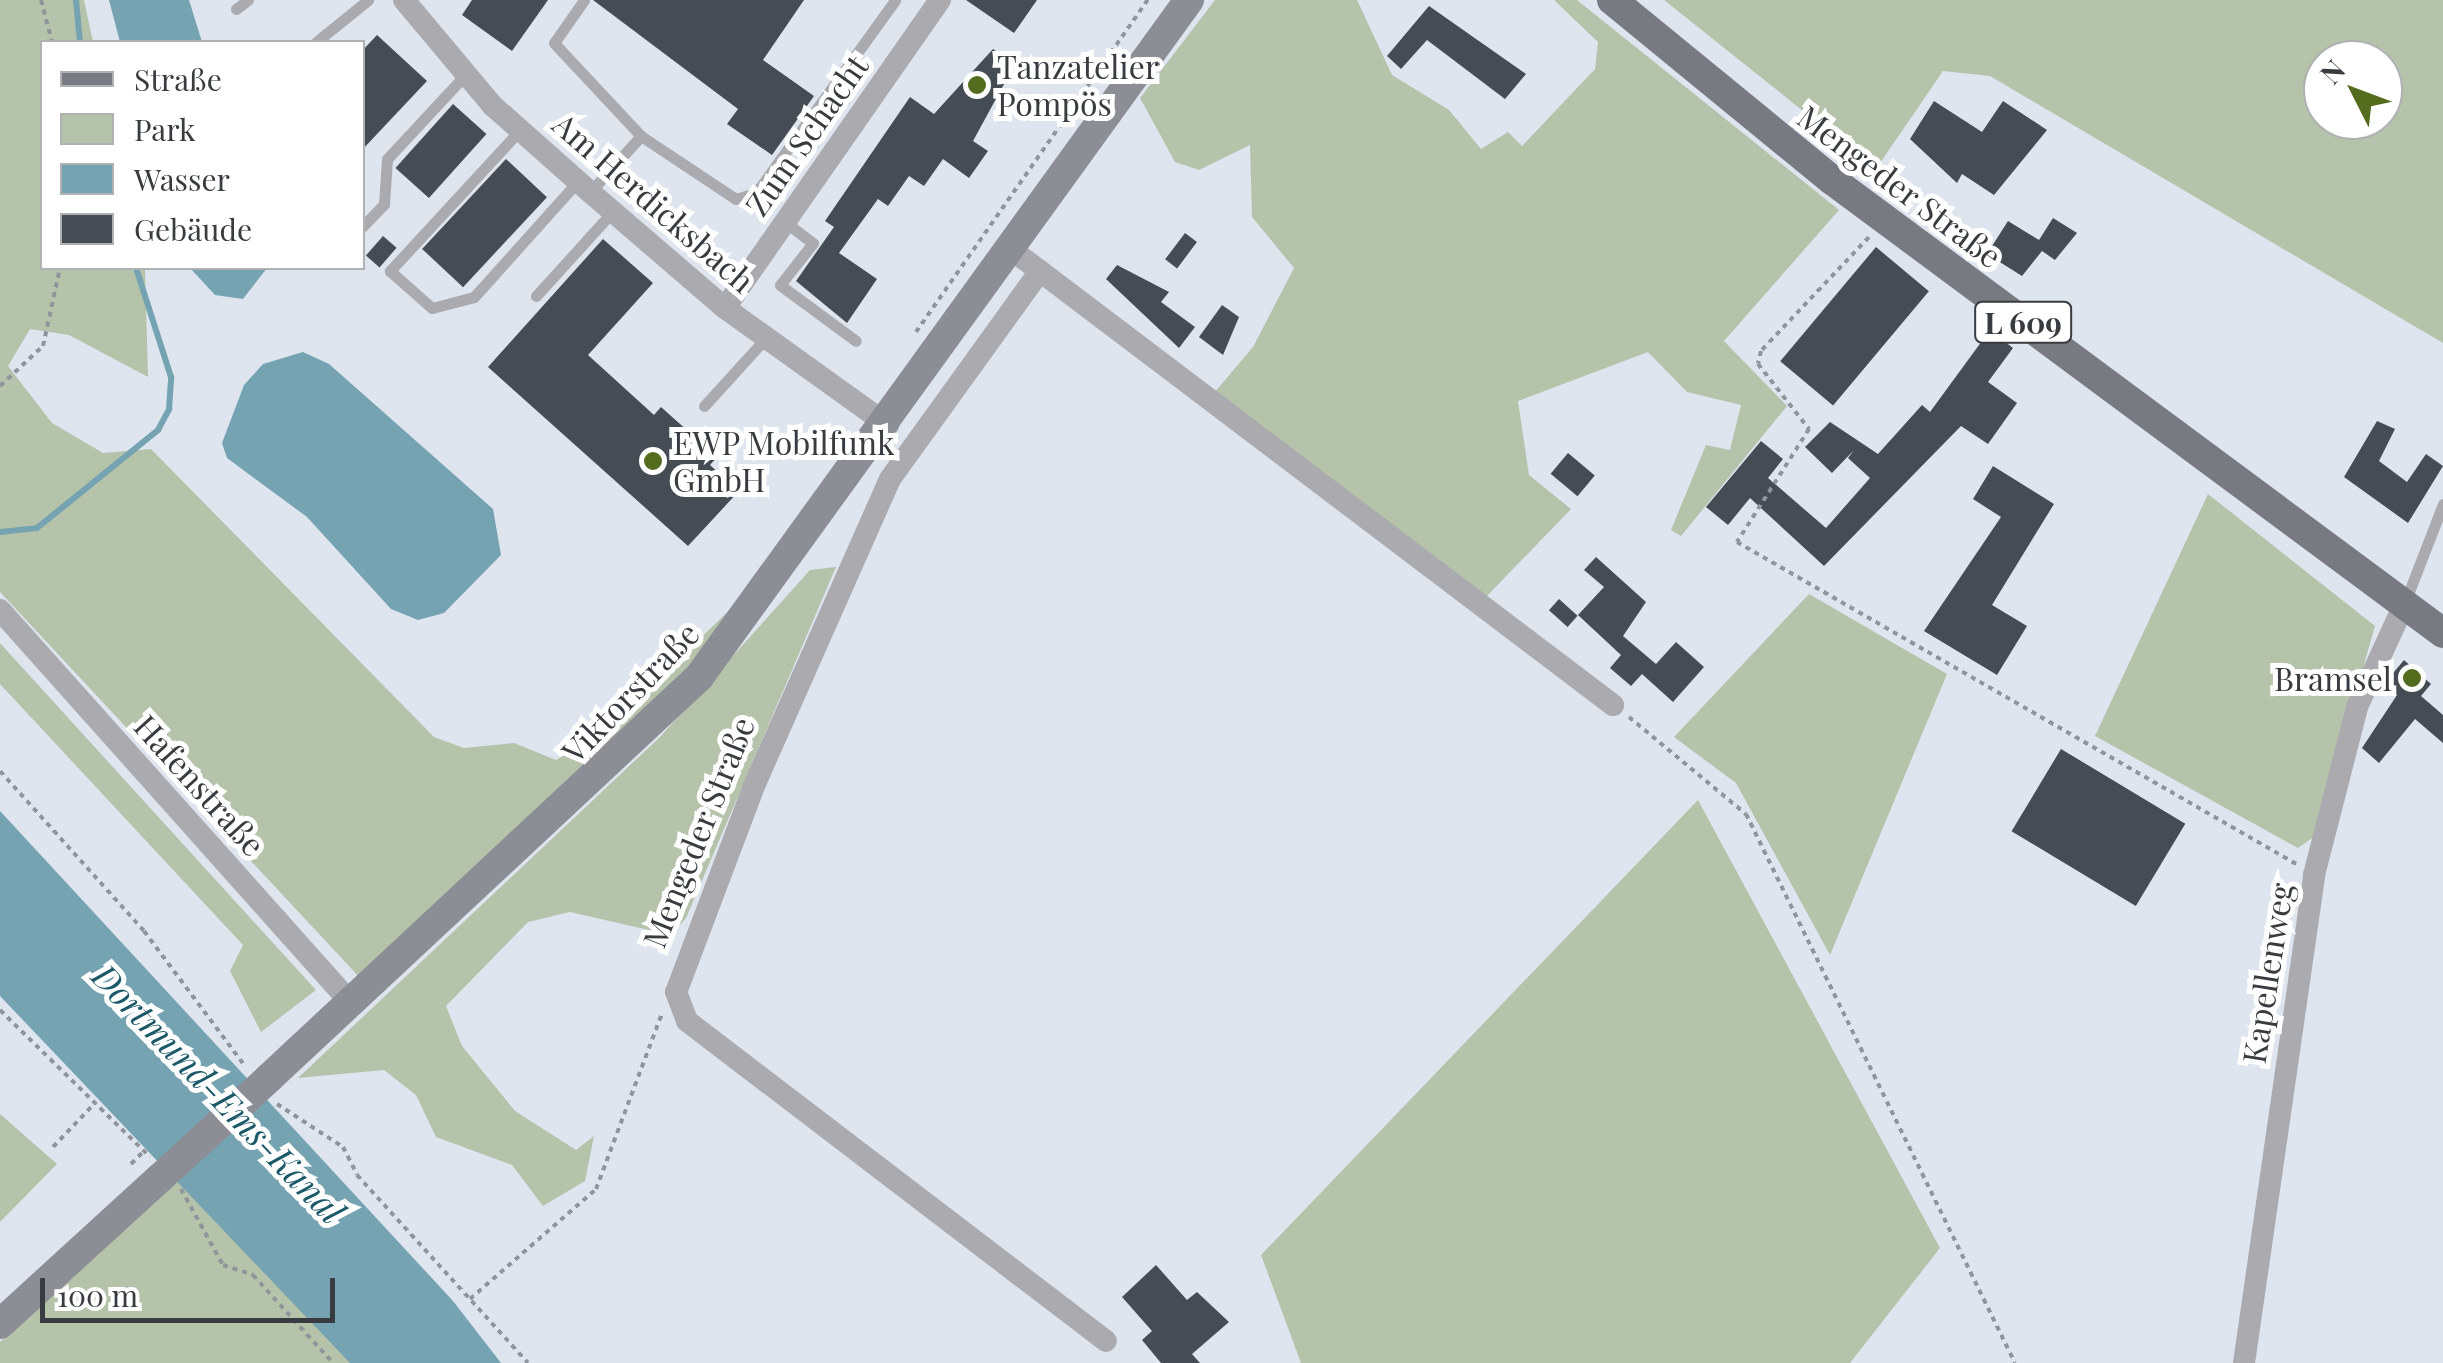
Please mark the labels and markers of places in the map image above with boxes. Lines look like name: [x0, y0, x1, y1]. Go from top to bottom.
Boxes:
place label: Tanzatelier Pompös: [997, 48, 1159, 123]
marker: Tanzatelier Pompös: [966, 74, 988, 96]
place label: EWP Mobilfunk GmbH: [673, 424, 895, 499]
marker: EWP Mobilfunk GmbH: [642, 450, 664, 472]
place label: Bramsel: [2274, 659, 2392, 697]
marker: Bramsel: [2401, 667, 2423, 689]

